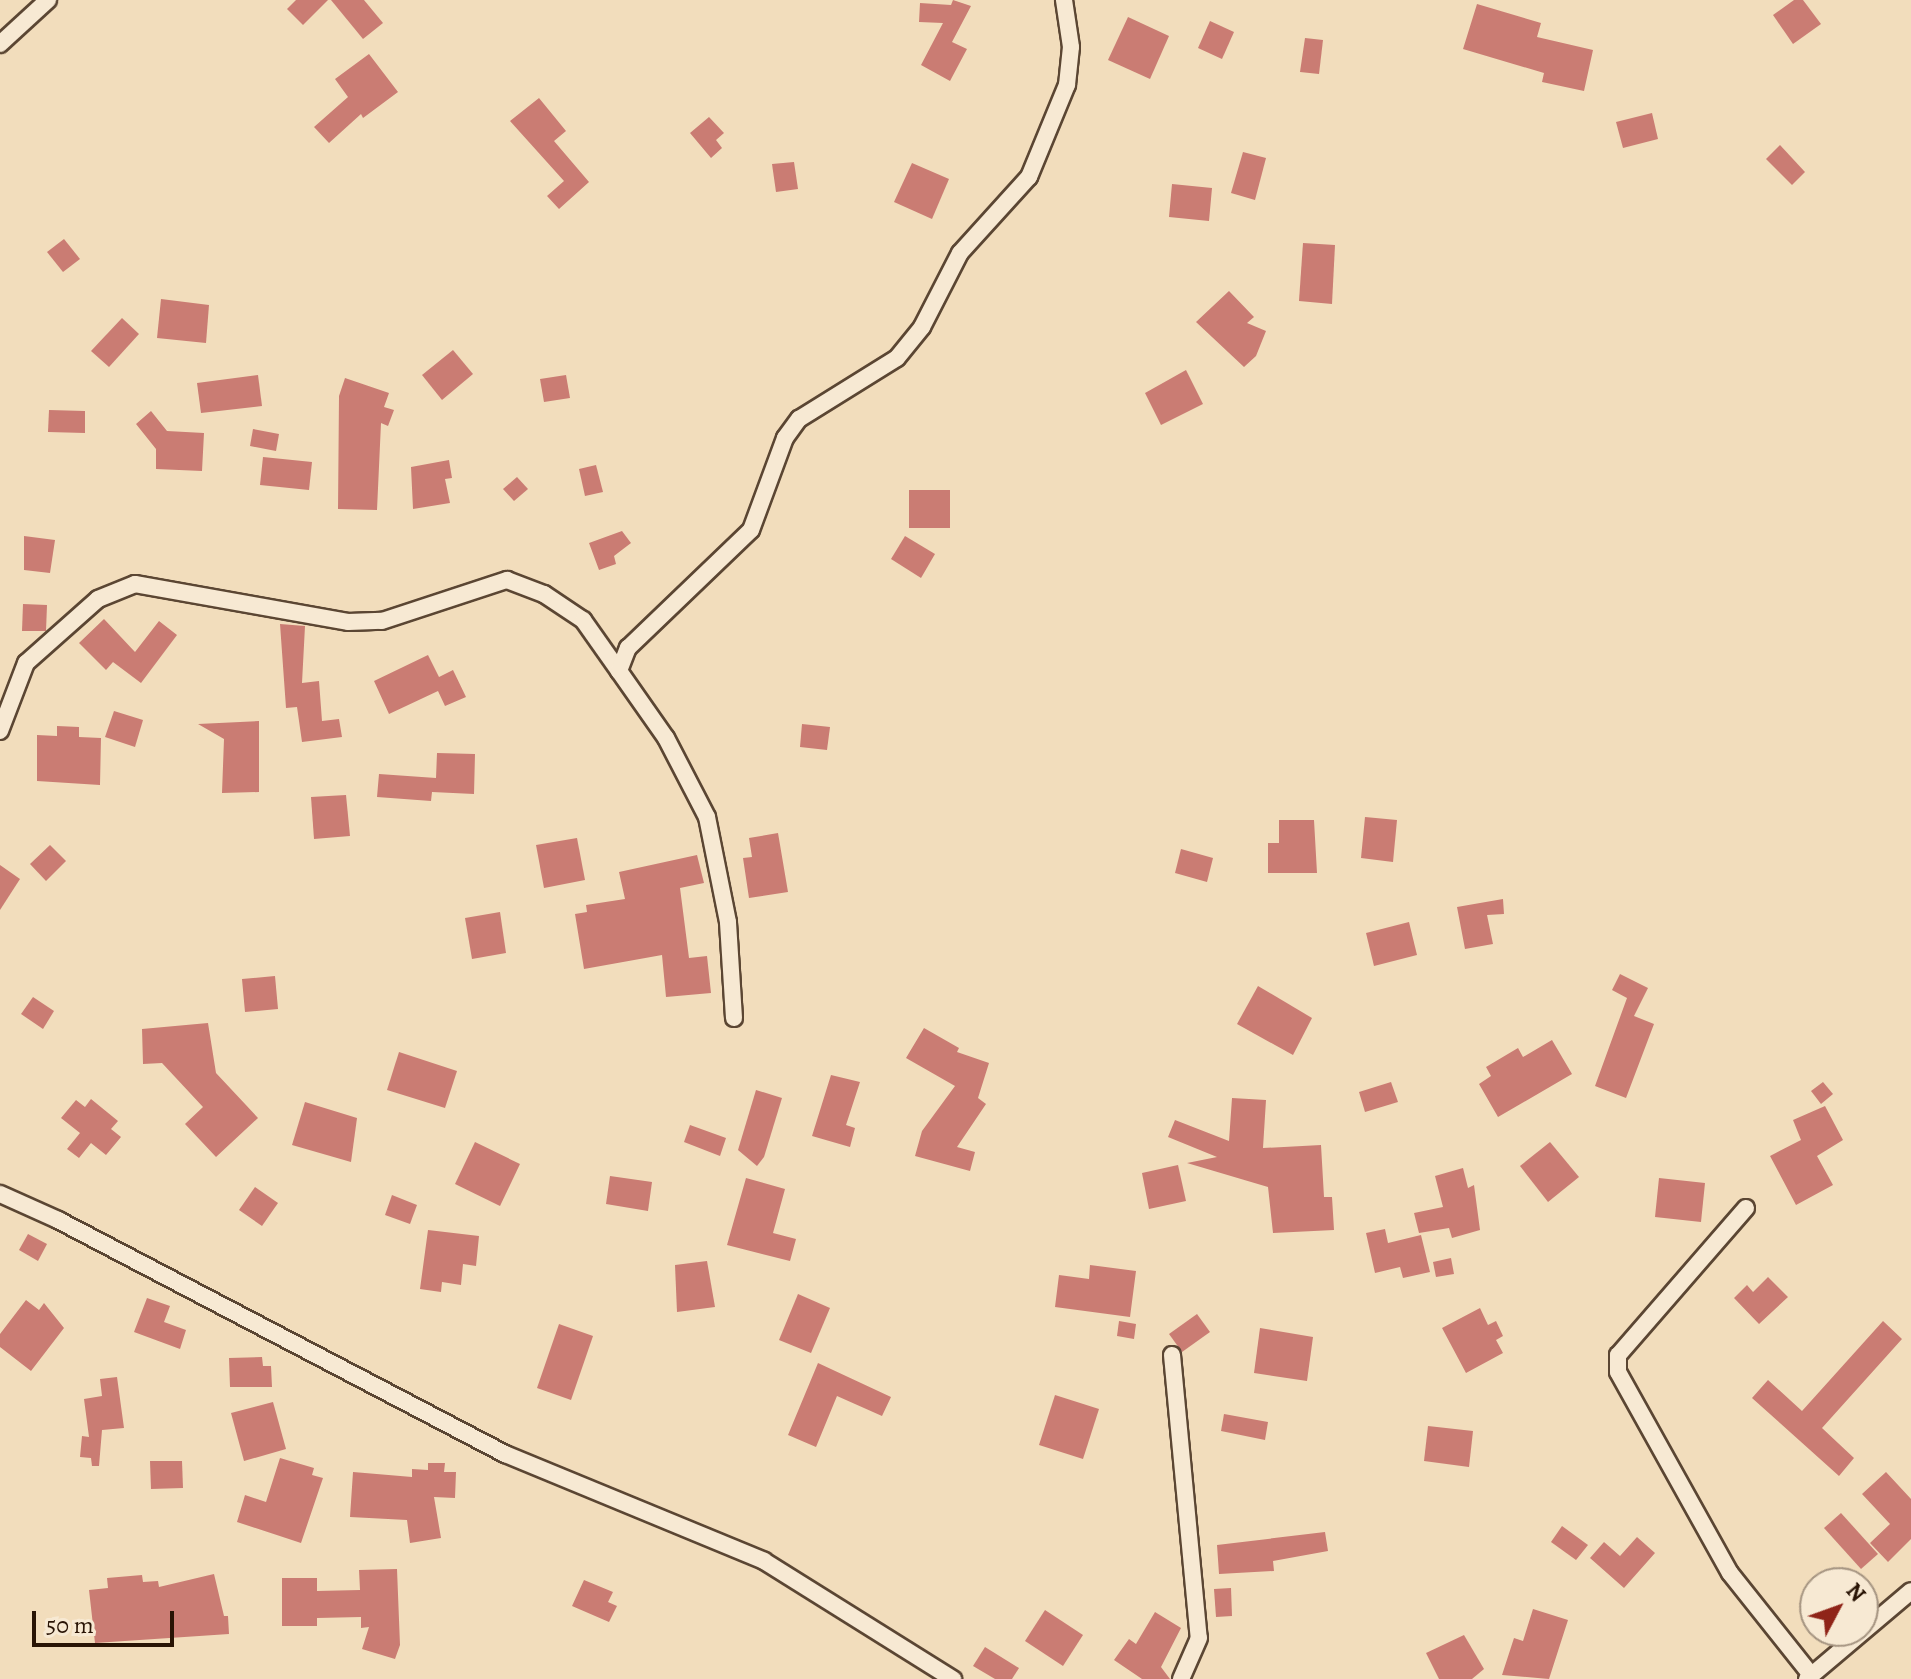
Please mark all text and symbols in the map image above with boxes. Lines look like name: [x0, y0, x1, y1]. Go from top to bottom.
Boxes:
north arrow: [1799, 1567, 1879, 1647]
text: N: [1839, 1577, 1872, 1608]
scale bar: [36, 1595, 178, 1645]
text: 50 m: [46, 1609, 94, 1641]

